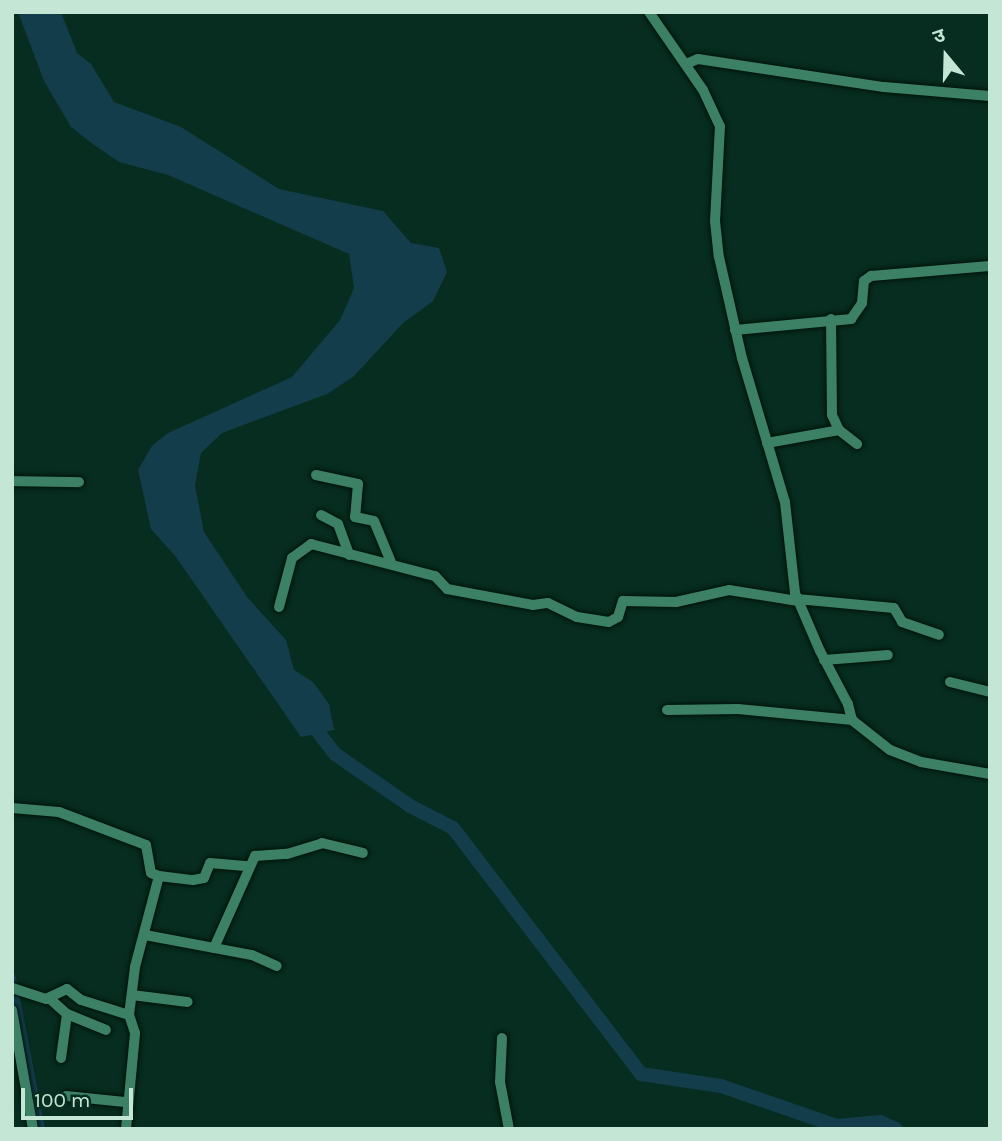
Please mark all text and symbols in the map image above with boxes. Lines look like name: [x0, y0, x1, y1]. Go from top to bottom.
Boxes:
north arrow: [911, 21, 981, 91]
text: उ: [930, 24, 948, 48]
scale bar: [24, 1074, 136, 1118]
text: 100 m: [34, 1088, 91, 1112]

